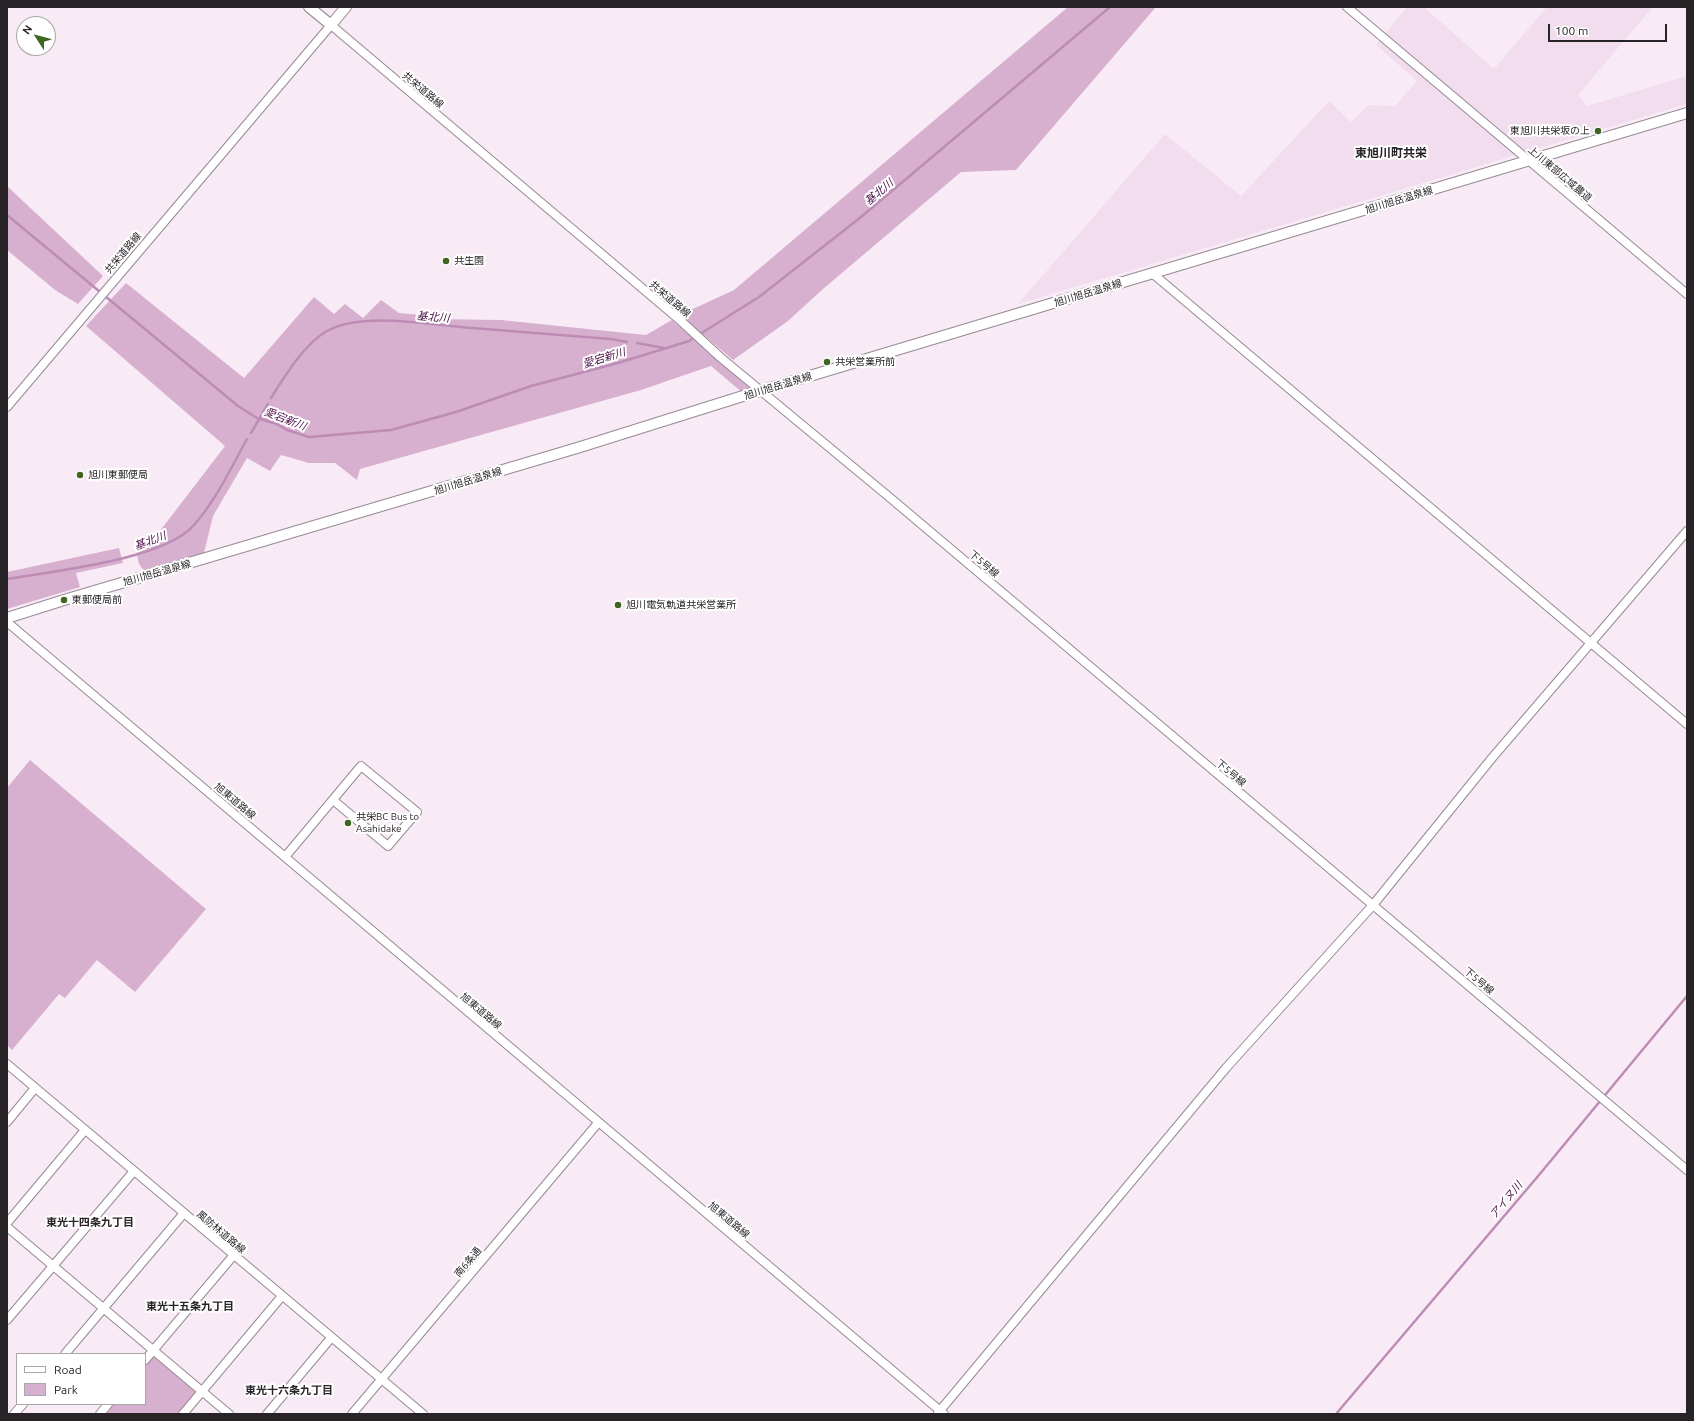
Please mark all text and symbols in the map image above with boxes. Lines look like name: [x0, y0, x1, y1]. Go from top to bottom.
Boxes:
north arrow: [16, 16, 56, 56]
scale bar: [1550, 16, 1669, 42]
text: N: [20, 23, 34, 36]
text: 100 m: [1555, 24, 1588, 37]
street label: 共栄道路線: [400, 69, 446, 111]
place label: 東旭川共栄坂の上: [1510, 125, 1590, 137]
marker: 東旭川共栄坂の上: [1593, 126, 1603, 136]
street label: 上川東部広域農道: [1526, 144, 1594, 204]
district label: 東旭川町共栄: [1355, 146, 1427, 160]
water label: 基北川: [862, 176, 896, 208]
street label: 旭川旭岳温泉線: [1364, 184, 1434, 216]
street label: 共栄道路線: [102, 230, 144, 276]
place label: 共生園: [454, 255, 484, 267]
marker: 共生園: [441, 256, 451, 266]
street label: 旭川旭岳温泉線: [1053, 277, 1123, 309]
street label: 共栄道路線: [647, 278, 693, 320]
water label: 基北川: [416, 309, 450, 325]
water label: 愛宕新川: [581, 345, 627, 371]
place label: 共栄営業所前: [835, 356, 895, 368]
marker: 共栄営業所前: [822, 357, 832, 367]
street label: 旭川旭岳温泉線: [743, 370, 813, 402]
water label: 愛宕新川: [262, 405, 308, 433]
street label: 旭川旭岳温泉線: [433, 465, 503, 497]
place label: 旭川東郵便局: [88, 469, 148, 481]
marker: 旭川東郵便局: [75, 470, 85, 480]
water label: 基北川: [132, 529, 168, 553]
street label: 下5号線: [966, 548, 1002, 580]
street label: 旭川旭岳温泉線: [122, 558, 192, 588]
place label: 東郵便局前: [72, 594, 122, 606]
marker: 東郵便局前: [59, 595, 69, 605]
place label: 旭川電気軌道共栄営業所: [626, 599, 736, 611]
marker: 旭川電気軌道共栄営業所: [613, 600, 623, 610]
street label: 下5号線: [1213, 757, 1249, 789]
street label: 旭東道路線: [212, 780, 258, 822]
place label: 共栄BC Bus to Asahidake: [356, 811, 419, 834]
marker: 共栄BC Bus to Asahidake: [343, 818, 353, 828]
street label: 下5号線: [1461, 965, 1497, 997]
street label: 旭東道路線: [458, 990, 504, 1032]
water label: アイヌ川: [1487, 1179, 1525, 1221]
street label: 旭東道路線: [706, 1199, 752, 1241]
street label: 風防林道路線: [194, 1208, 248, 1256]
district label: 東光十四条九丁目: [46, 1215, 134, 1229]
street label: 南6条通: [452, 1244, 484, 1280]
district label: 東光十五条九丁目: [146, 1299, 234, 1313]
legend: [16, 1353, 146, 1405]
text: Road: [54, 1363, 82, 1376]
text: Park: [54, 1383, 78, 1396]
district label: 東光十六条九丁目: [245, 1383, 333, 1397]

